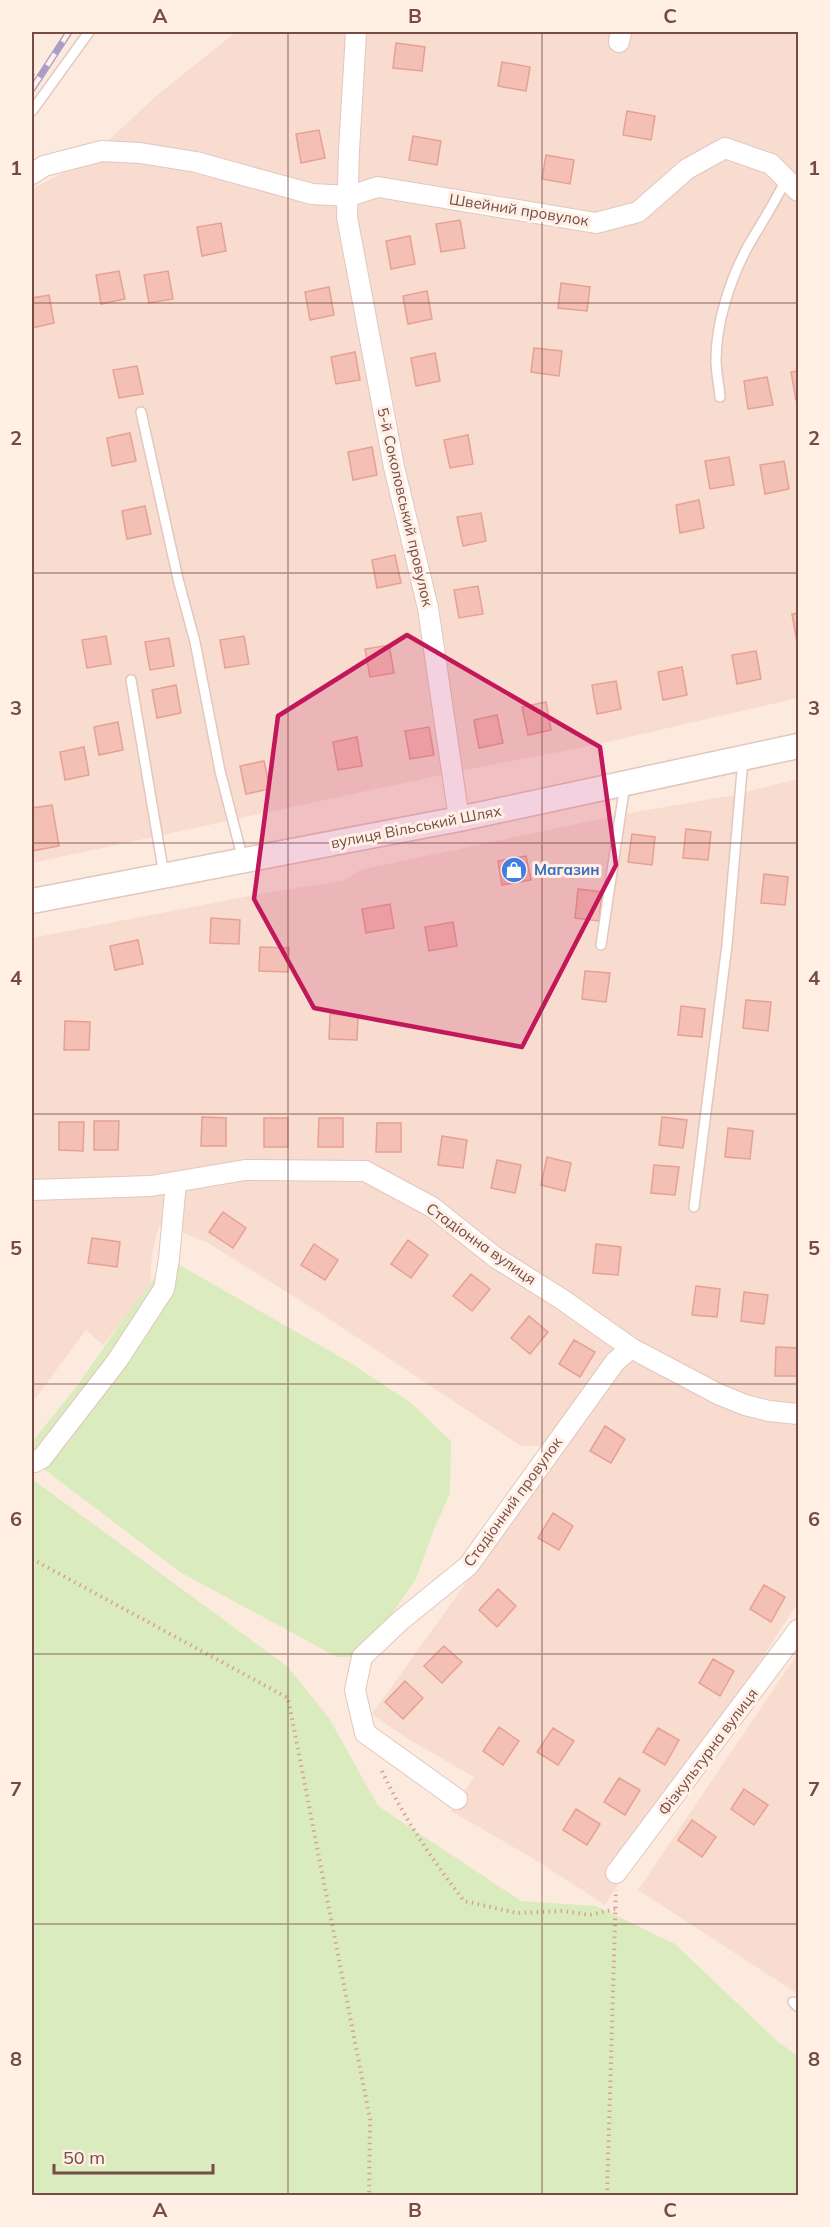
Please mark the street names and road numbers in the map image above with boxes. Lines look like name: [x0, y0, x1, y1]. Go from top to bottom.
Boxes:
street label: Швейний провулок: [448, 189, 591, 230]
street label: 5-й Соколовський провулок: [373, 406, 438, 609]
street label: вулиця Вільський Шлях: [329, 801, 503, 852]
street label: Стадіонна вулиця: [423, 1199, 540, 1289]
street label: Стадіонний провулок: [459, 1432, 567, 1570]
street label: Фізкультурна вулиця: [654, 1684, 762, 1819]

